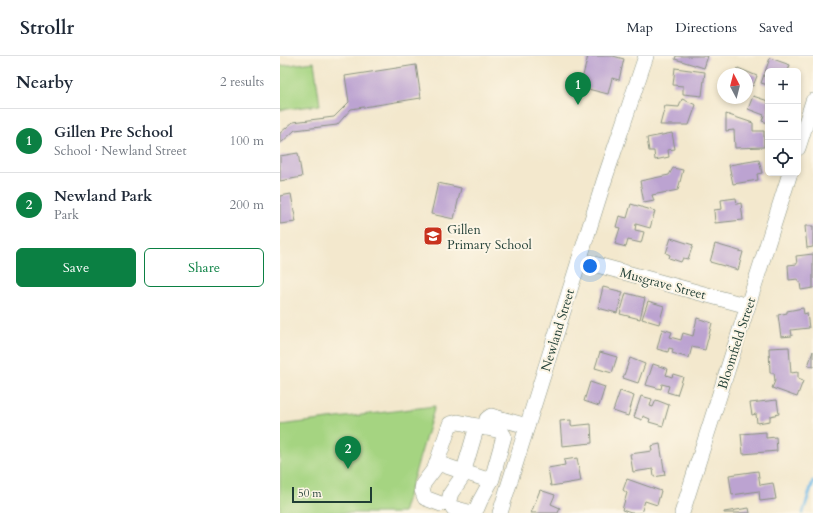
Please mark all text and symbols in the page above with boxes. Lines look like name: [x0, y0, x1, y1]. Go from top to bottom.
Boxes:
text: Strollr: [20, 15, 74, 41]
text: Map: [627, 18, 653, 37]
text: Directions: [675, 18, 737, 37]
text: Saved: [759, 18, 793, 37]
north arrow: [717, 68, 753, 104]
map controls: [765, 68, 801, 176]
button: +: [765, 68, 801, 104]
text: Nearby: [16, 71, 73, 94]
pin: 1: [565, 72, 591, 105]
text: 2 results: [220, 73, 264, 91]
button: −: [765, 104, 801, 140]
text: Gillen Pre School: [54, 122, 173, 142]
text: 1: [26, 132, 32, 150]
text: 100 m: [230, 132, 264, 150]
button: locate: [765, 140, 801, 176]
text: School · Newland Street: [54, 142, 187, 160]
text: Newland Park: [54, 186, 152, 206]
text: 2: [26, 196, 32, 214]
text: 200 m: [230, 196, 264, 214]
text: Park: [54, 206, 79, 224]
place label: Gillen Primary School: [447, 221, 532, 254]
school or university icon: Gillen Primary School: [422, 225, 444, 247]
button: Save: [16, 248, 136, 287]
button: Share: [144, 248, 264, 287]
your location: [580, 256, 600, 276]
street label: Musgrave Street: [618, 264, 708, 304]
street label: Newland Street: [537, 287, 579, 374]
street label: Bloomfield Street: [714, 295, 760, 391]
pin: 2: [335, 436, 361, 469]
scale bar: [292, 485, 372, 504]
text: 50 m: [298, 486, 322, 501]

